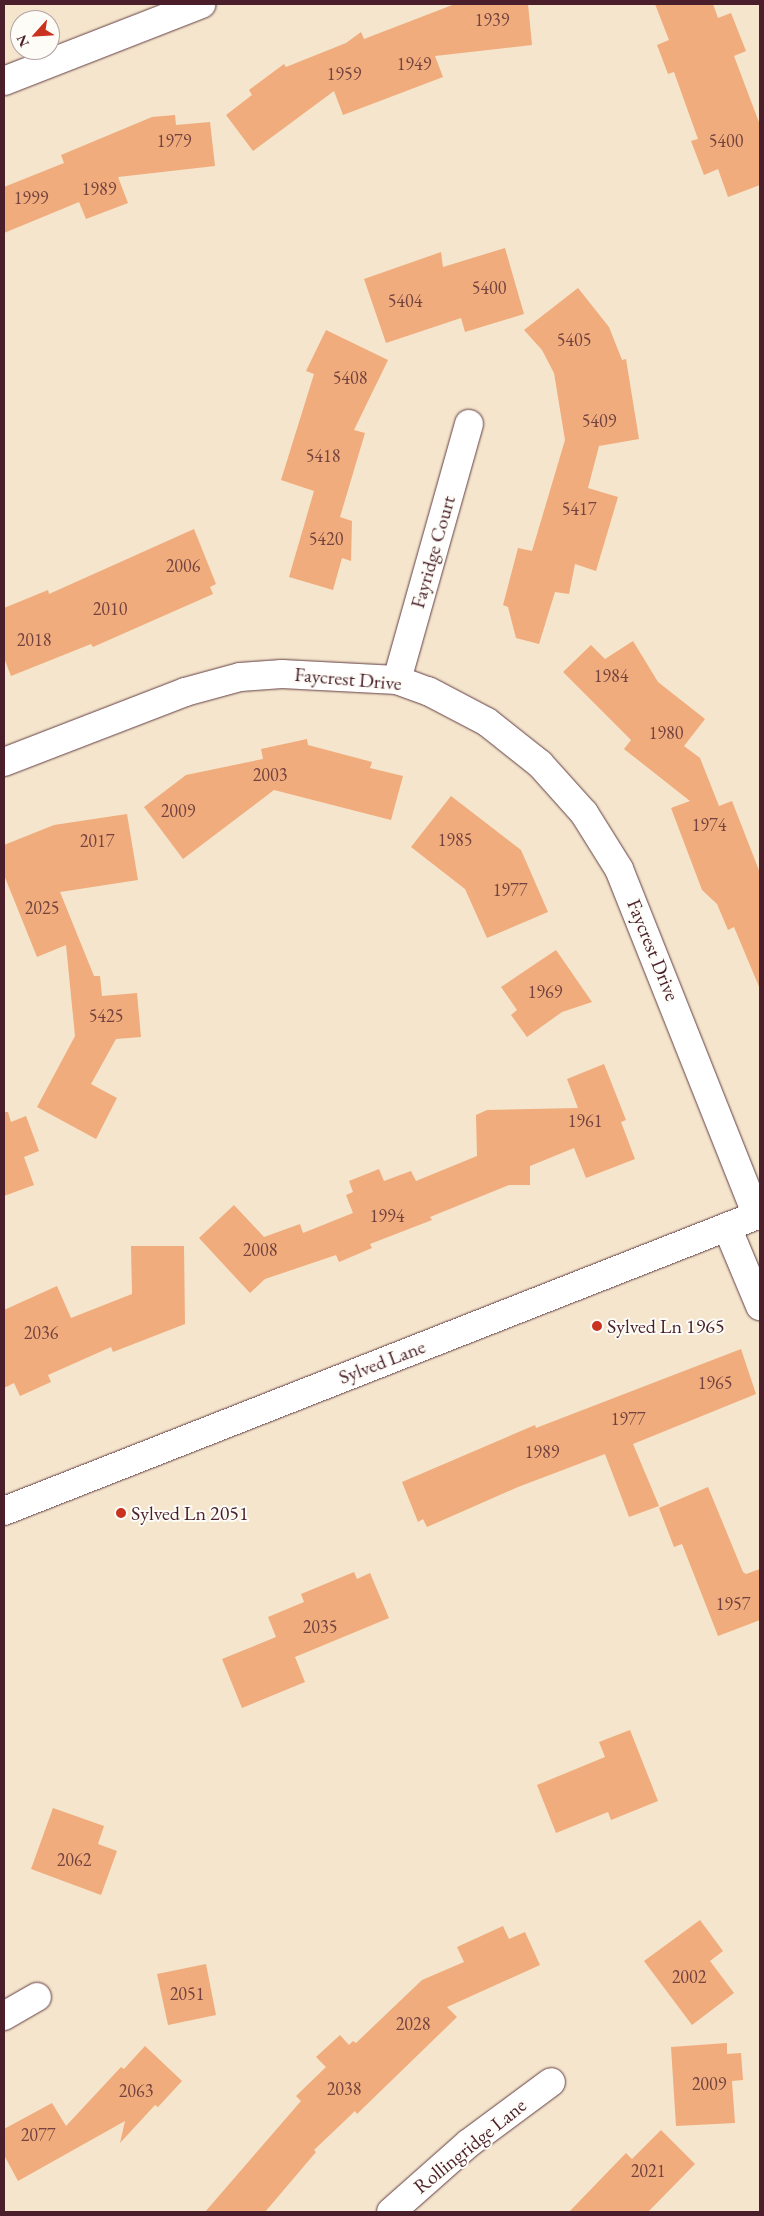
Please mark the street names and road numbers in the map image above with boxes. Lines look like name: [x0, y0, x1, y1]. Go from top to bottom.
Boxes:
street label: Fayridge Court: [405, 493, 461, 611]
street label: Faycrest Drive: [293, 662, 403, 696]
street label: Faycrest Drive: [622, 896, 684, 1004]
street label: Sylved Lane: [335, 1335, 429, 1389]
street label: Rollingridge Lane: [409, 2093, 531, 2199]

